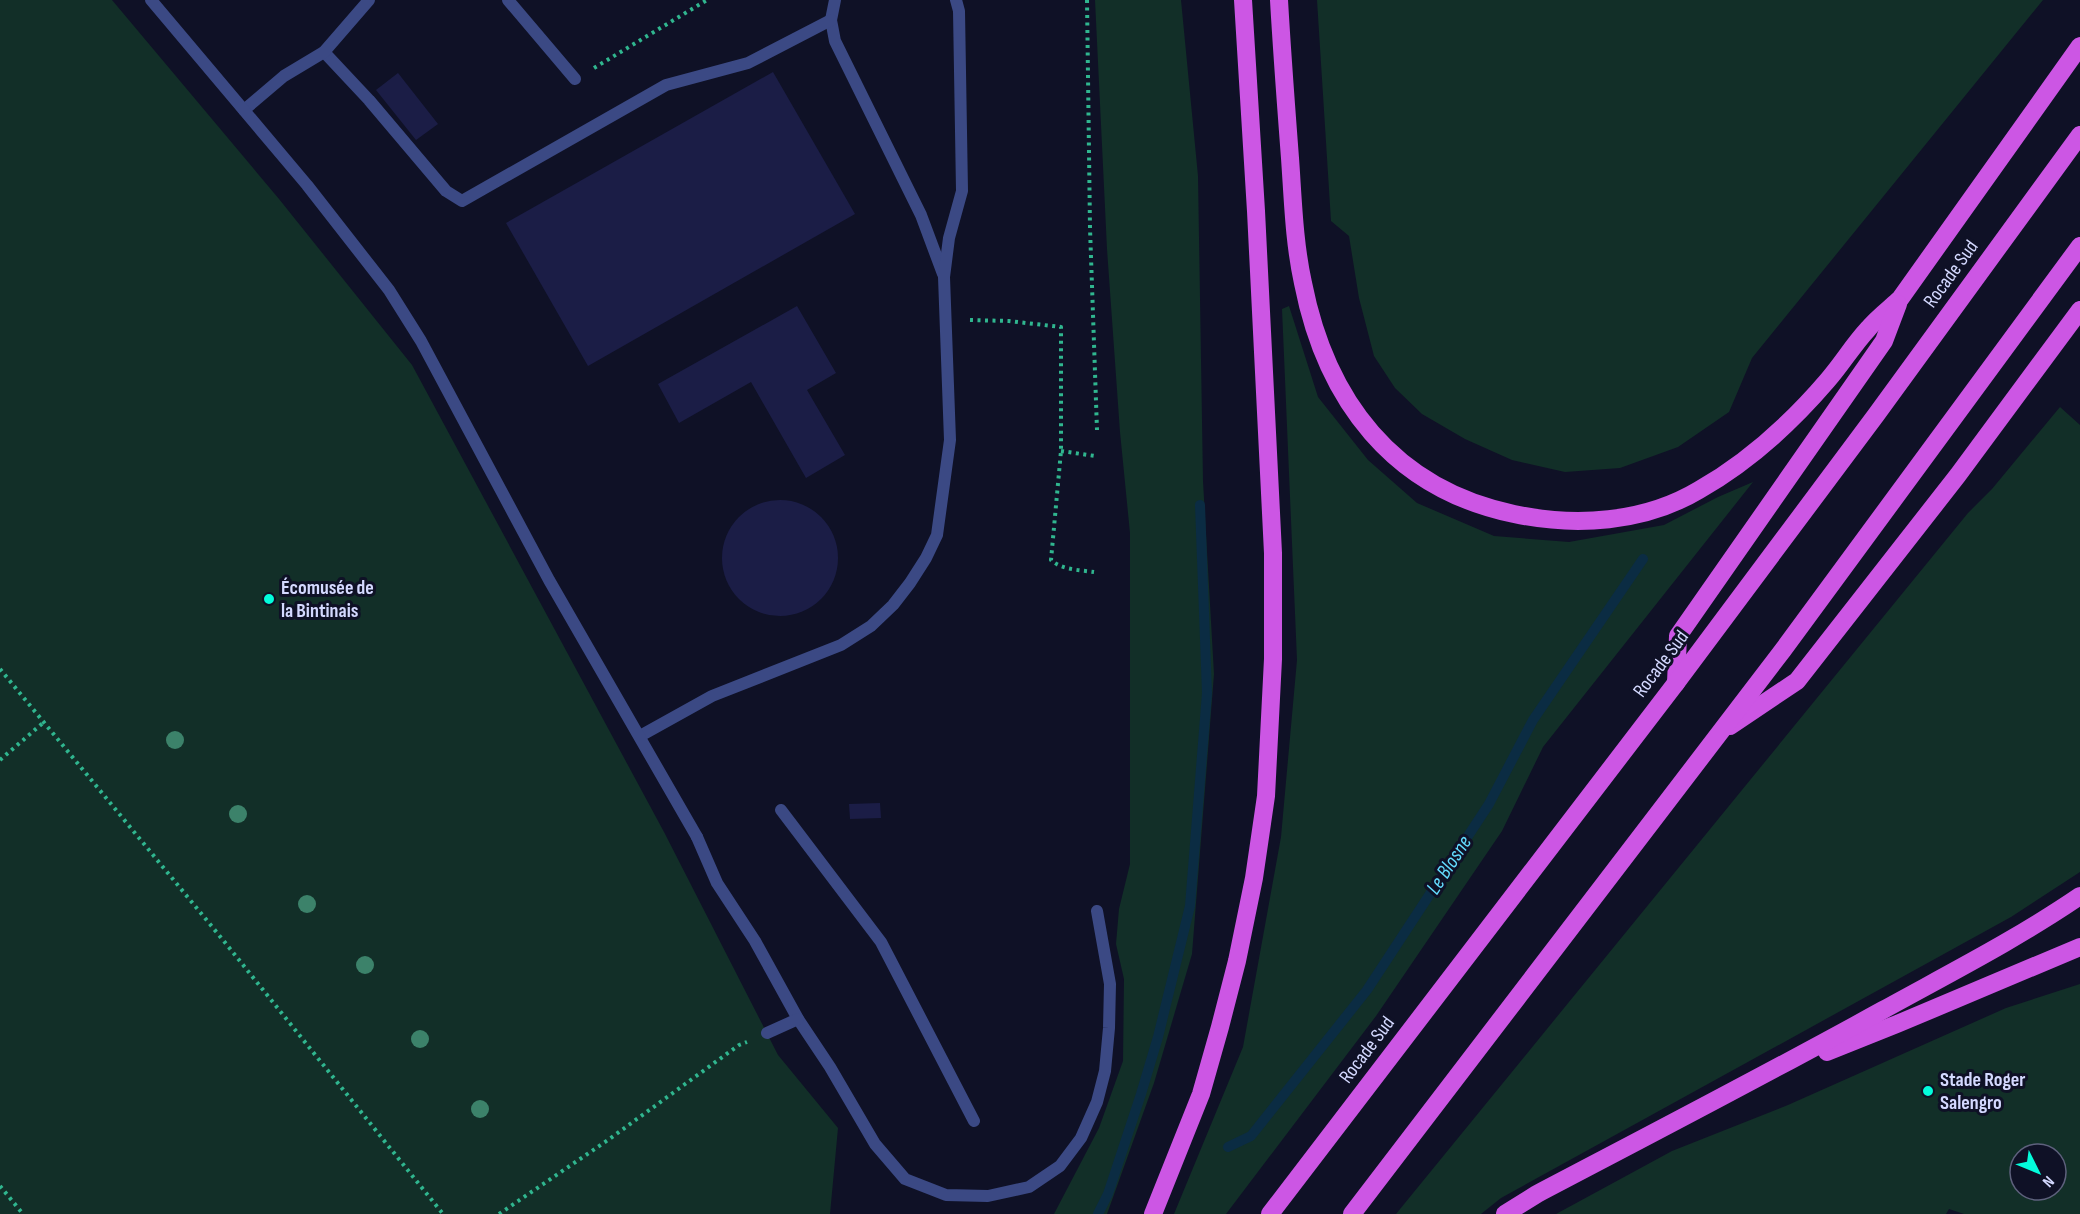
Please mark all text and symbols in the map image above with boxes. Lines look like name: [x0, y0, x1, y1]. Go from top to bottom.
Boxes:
street label: Rocade Sud: [1918, 236, 1984, 312]
place label: Écomusée de la Bintinais: [281, 576, 374, 623]
marker: Écomusée de la Bintinais: [262, 592, 276, 606]
street label: Rocade Sud: [1628, 626, 1694, 702]
water label: Le Blosne: [1421, 831, 1477, 899]
street label: Rocade Sud: [1334, 1012, 1400, 1088]
place label: Stade Roger Salengro: [1940, 1068, 2025, 1115]
marker: Stade Roger Salengro: [1921, 1084, 1935, 1098]
north arrow: [2008, 1142, 2068, 1202]
text: N: [2038, 1172, 2058, 1191]

